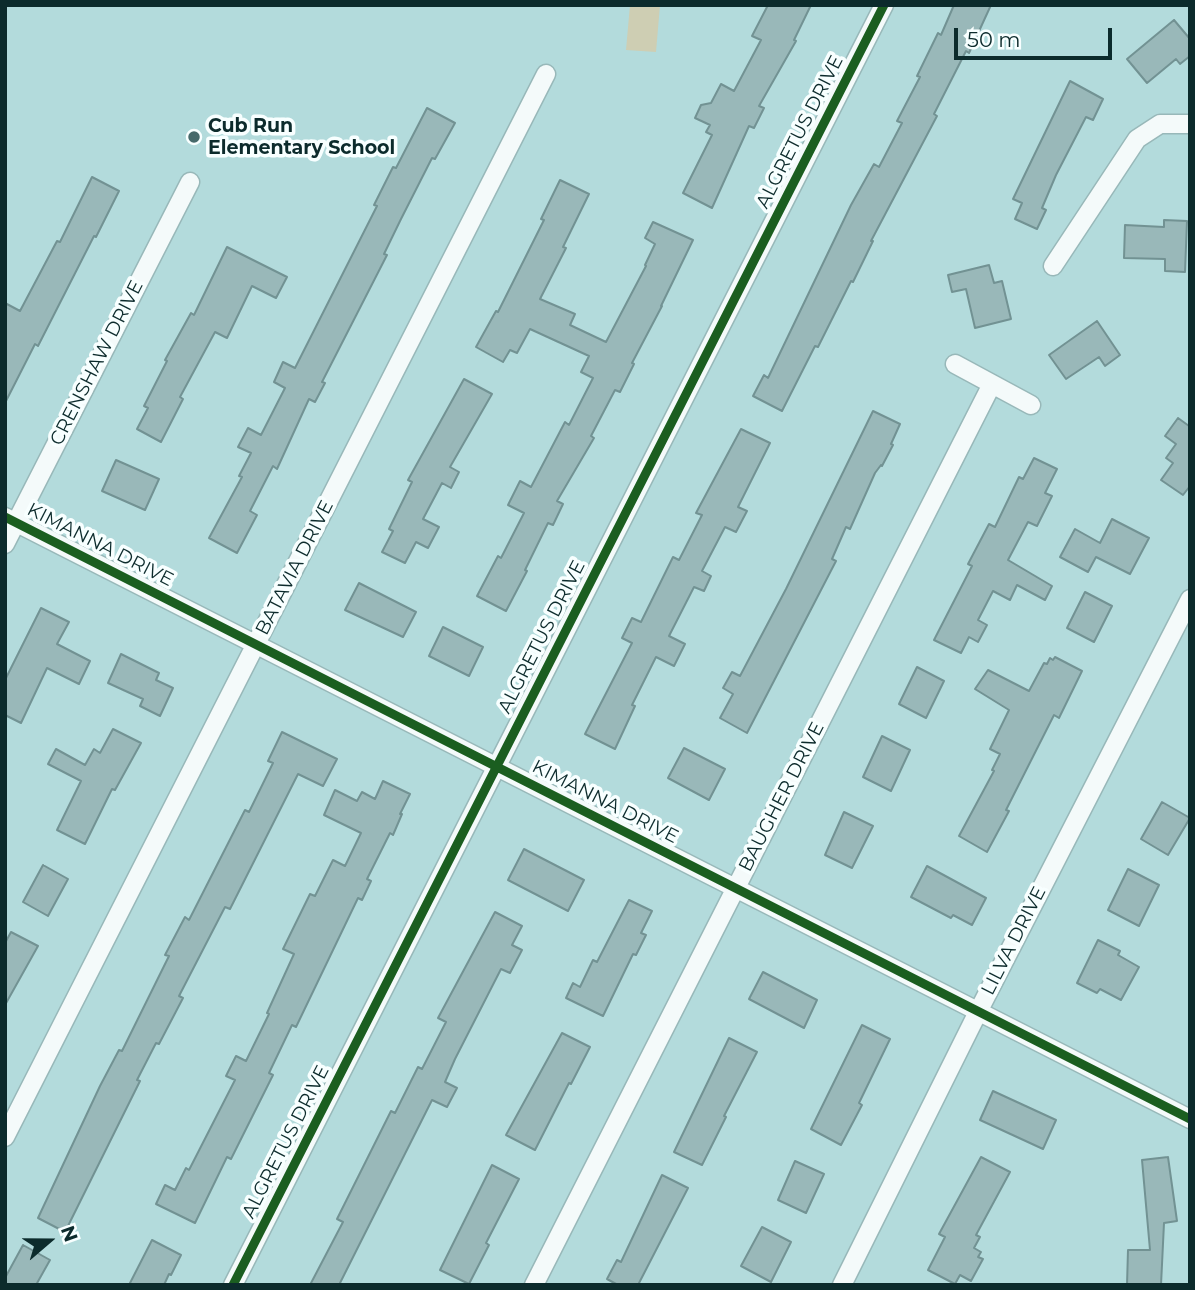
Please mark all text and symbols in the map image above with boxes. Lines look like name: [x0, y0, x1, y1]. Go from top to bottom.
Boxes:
scale bar: [957, 14, 1114, 58]
text: 50 m: [967, 27, 1021, 52]
street label: ALGRETUS DRIVE: [752, 52, 848, 212]
place label: Cub Run Elementary School: [208, 115, 395, 159]
marker: Cub Run Elementary School: [186, 129, 202, 145]
street label: CRENSHAW DRIVE: [46, 277, 148, 449]
street label: BATAVIA DRIVE: [251, 497, 339, 639]
street label: KIMANNA DRIVE: [23, 498, 177, 592]
street label: ALGRETUS DRIVE: [494, 557, 590, 717]
street label: BAUGHER DRIVE: [734, 718, 830, 876]
street label: KIMANNA DRIVE: [528, 755, 682, 849]
street label: LILVA DRIVE: [977, 883, 1051, 999]
street label: ALGRETUS DRIVE: [238, 1062, 334, 1222]
north arrow: [14, 1206, 84, 1276]
text: N: [56, 1222, 83, 1245]

